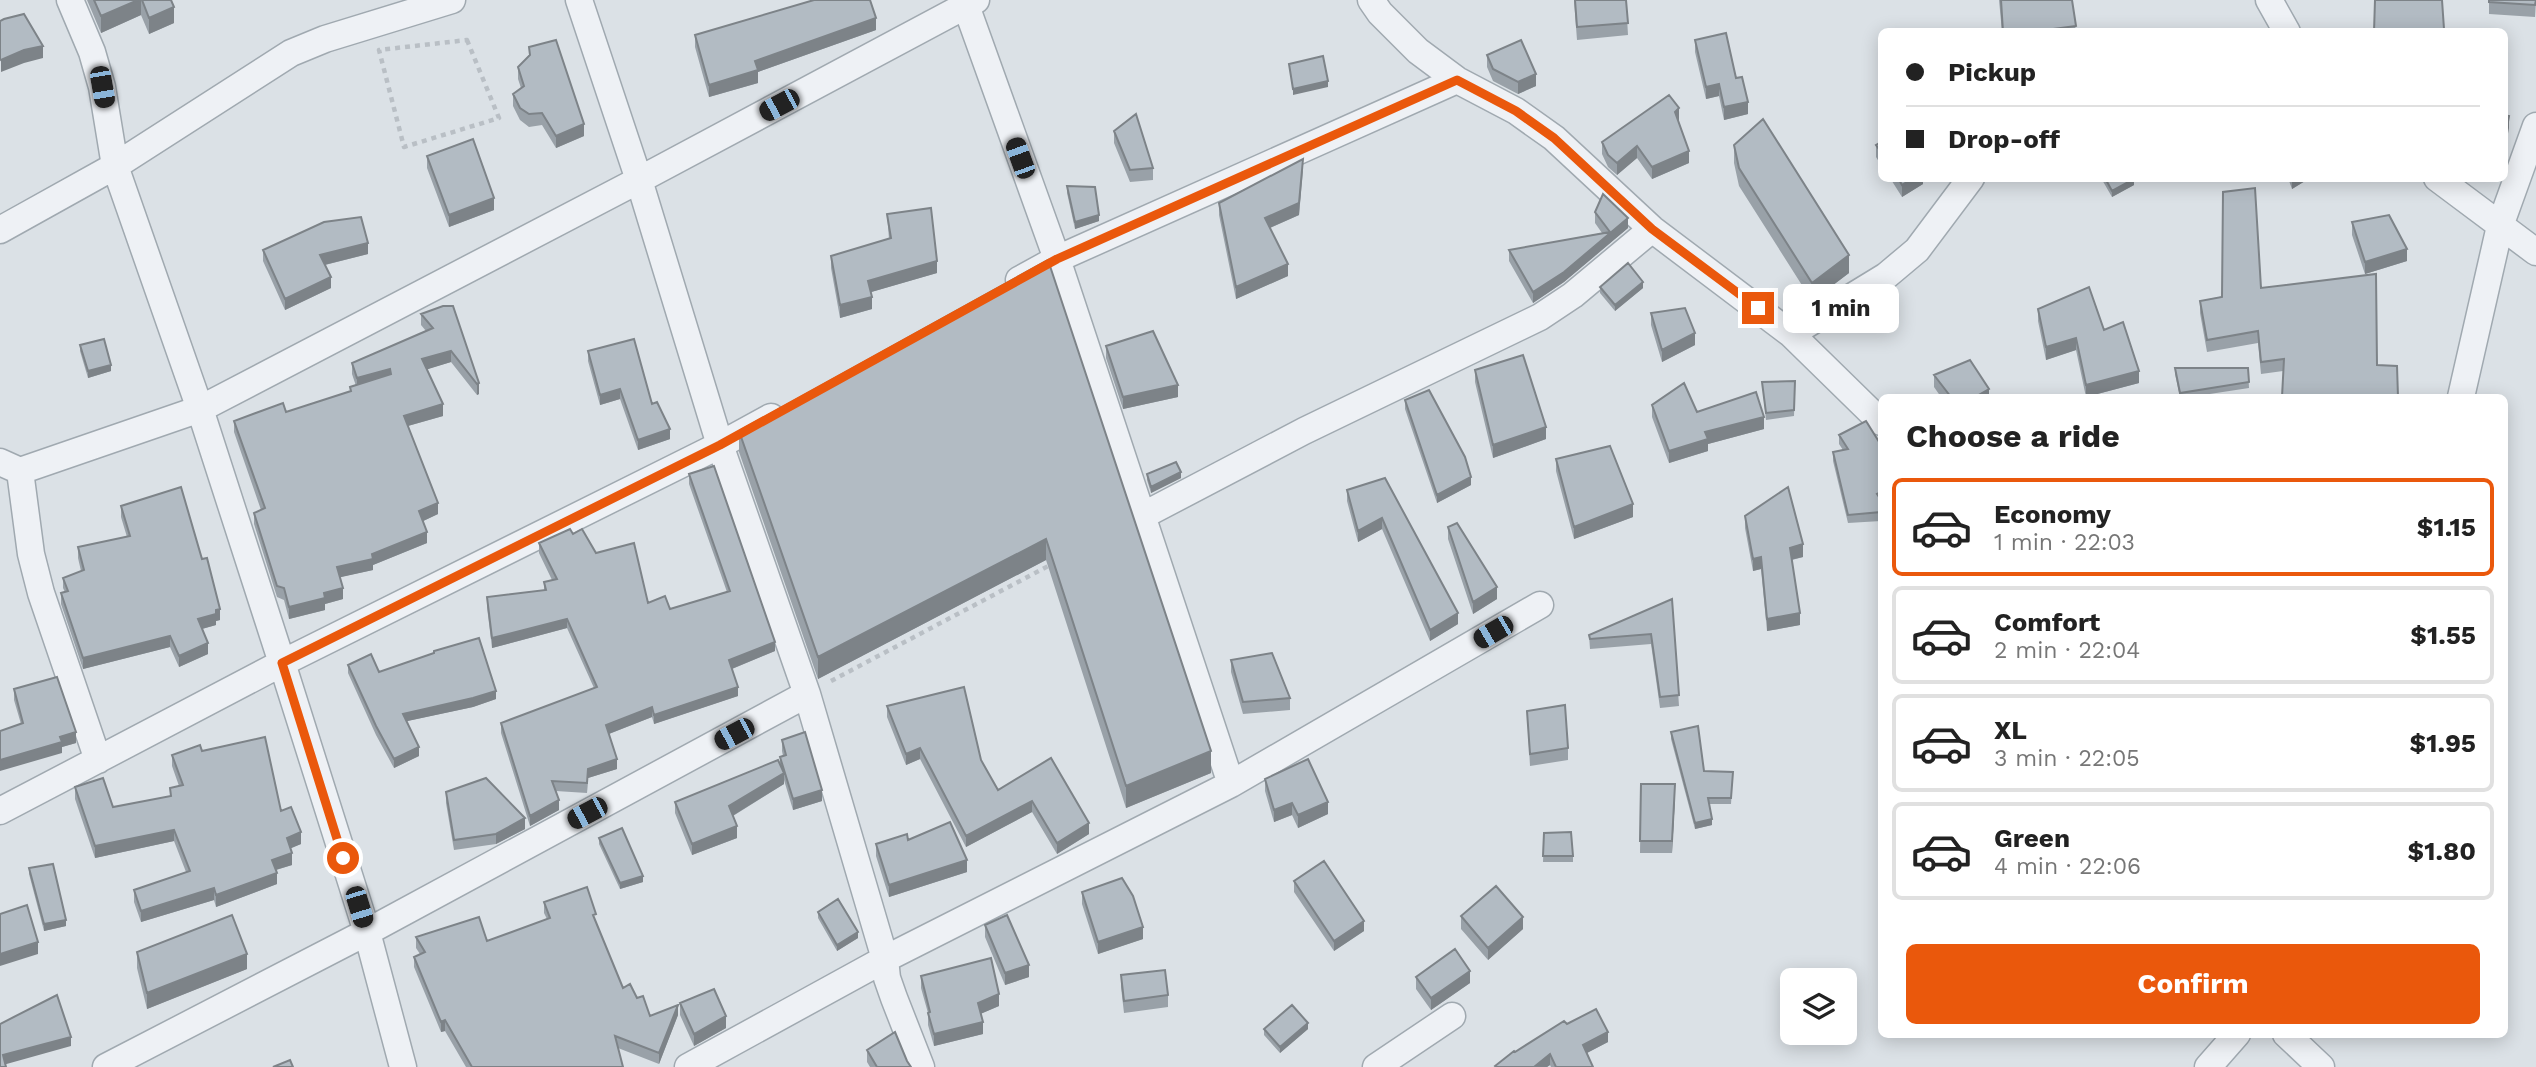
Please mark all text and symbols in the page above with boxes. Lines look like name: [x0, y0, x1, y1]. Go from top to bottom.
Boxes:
text: Pickup: [1948, 57, 2036, 87]
car: [89, 64, 116, 110]
car: [756, 86, 803, 124]
text: Drop-off: [1948, 124, 2060, 154]
car: [1003, 135, 1038, 181]
callout: 1 min: [1782, 284, 1898, 332]
route end: [1742, 292, 1774, 324]
text: 1 min: [1811, 295, 1871, 322]
text: Choose a ride: [1906, 417, 2120, 455]
icon: car: [1910, 496, 1973, 559]
text: Economy: [1994, 499, 2111, 529]
text: $1.15: [2417, 512, 2476, 542]
text: 1 min · 22:03: [1994, 529, 2135, 556]
icon: car: [1910, 604, 1973, 667]
text: Comfort: [1994, 607, 2100, 637]
car: [1470, 612, 1517, 652]
text: $1.55: [2410, 620, 2476, 650]
text: 2 min · 22:04: [1994, 637, 2140, 664]
icon: car: [1910, 712, 1973, 775]
car: [711, 715, 758, 753]
text: XL: [1994, 715, 2027, 745]
text: $1.95: [2410, 728, 2476, 758]
text: 3 min · 22:05: [1994, 745, 2140, 772]
car: [564, 794, 611, 832]
icon: car: [1910, 820, 1973, 883]
text: Green: [1994, 823, 2070, 853]
text: $1.80: [2408, 836, 2476, 866]
route start: [327, 842, 359, 874]
text: 4 min · 22:06: [1994, 853, 2141, 880]
car: [343, 884, 376, 930]
button: Confirm: [1906, 944, 2480, 1024]
map controls: [1780, 968, 1857, 1045]
button: layers: [1780, 968, 1857, 1045]

